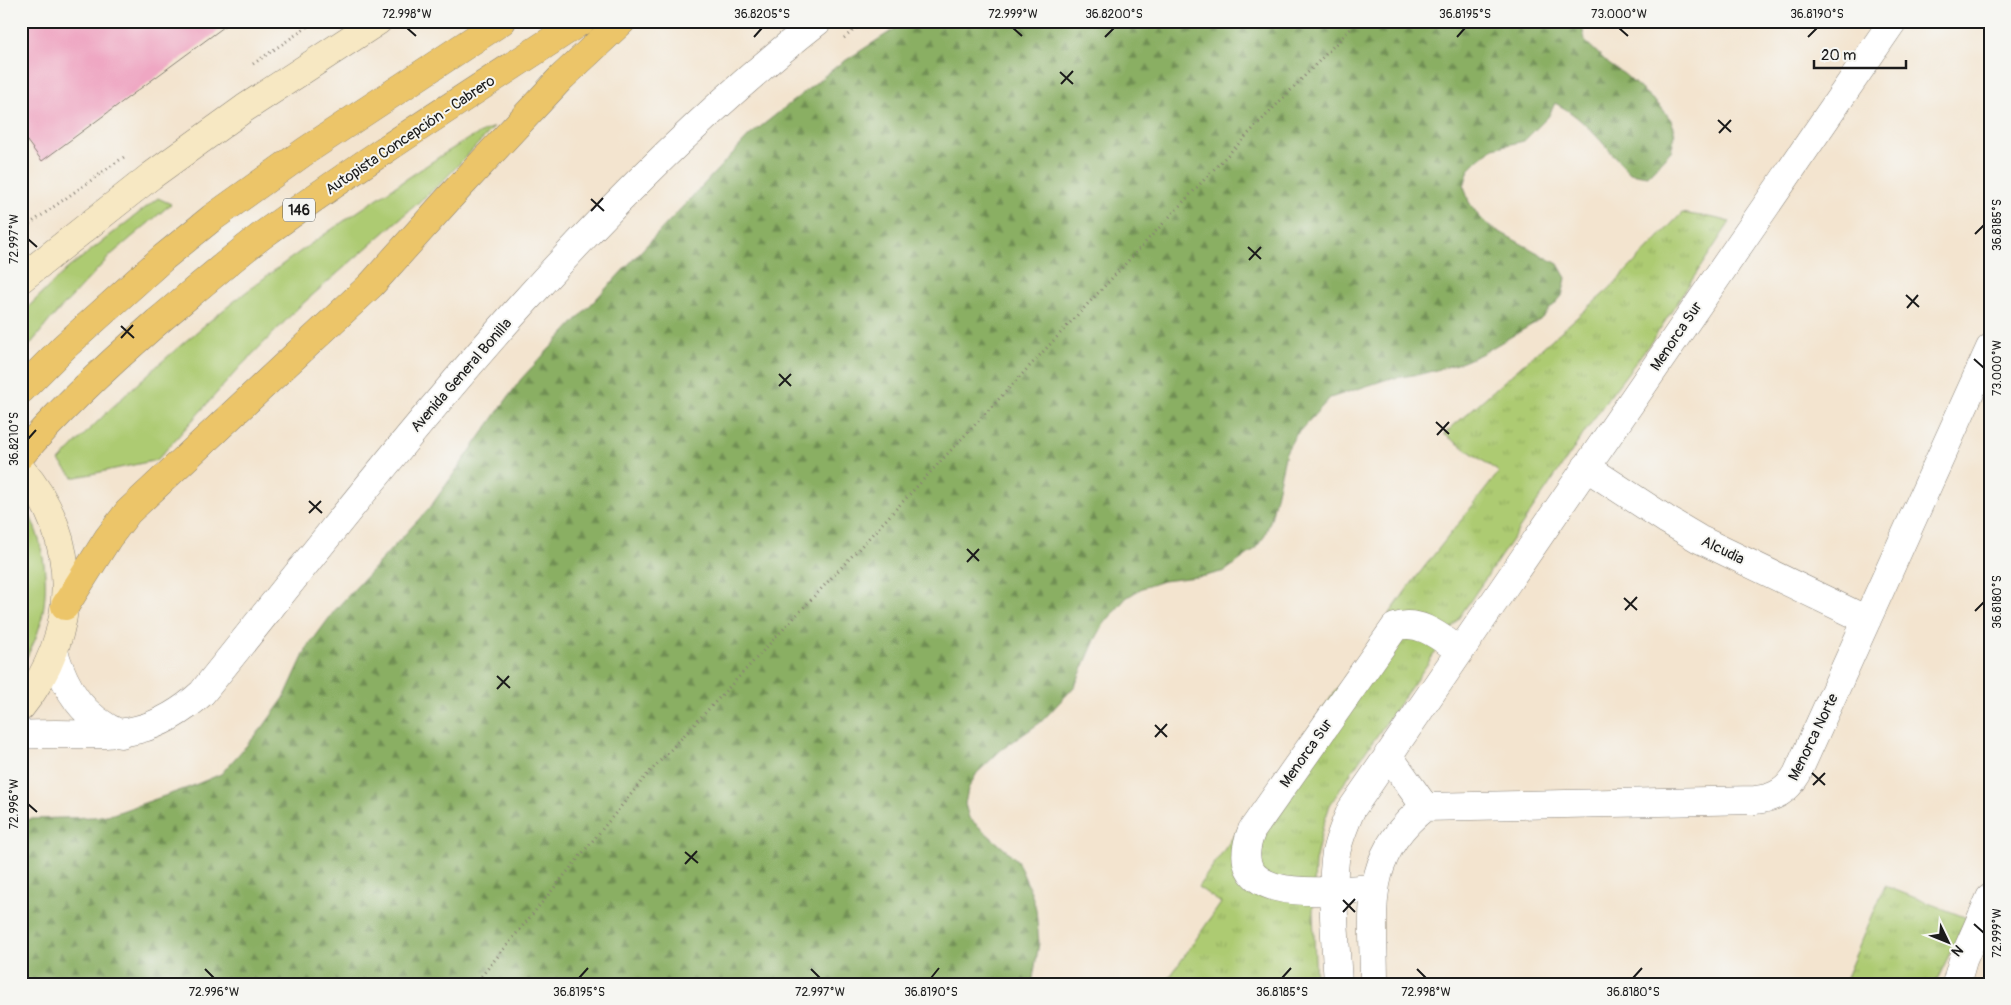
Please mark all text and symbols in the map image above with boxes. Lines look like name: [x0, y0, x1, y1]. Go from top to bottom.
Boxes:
text: 72.998°W: [382, 7, 432, 22]
text: 36.8205°S: [734, 7, 790, 22]
text: 72.999°W: [988, 7, 1038, 22]
text: 36.8200°S: [1085, 7, 1143, 22]
text: 36.8195°S: [1439, 7, 1491, 22]
text: 73.000°W: [1591, 7, 1647, 22]
text: 36.8190°S: [1790, 7, 1844, 22]
scale bar: [1814, 38, 1906, 70]
text: 20 m: [1821, 46, 1856, 65]
street label: Autopista Concepción - Cabrero: [322, 71, 499, 199]
road number: 146: [283, 198, 315, 222]
text: 36.8185°S: [1990, 199, 2005, 251]
text: 72.997°W: [7, 214, 22, 264]
street label: Menorca Sur: [1646, 297, 1707, 375]
street label: Avenida General Bonilla: [407, 314, 516, 436]
text: 73.000°W: [1990, 340, 2005, 396]
text: 36.8210°S: [7, 412, 22, 466]
street label: Alcudia: [1698, 532, 1747, 569]
text: 36.8180°S: [1990, 575, 2005, 629]
street label: Menorca Norte: [1784, 690, 1843, 784]
street label: Menorca Sur: [1276, 715, 1337, 791]
text: 72.996°W: [7, 779, 22, 829]
text: 72.999°W: [1990, 908, 2005, 958]
north arrow: [1924, 918, 1974, 968]
text: N: [1948, 941, 1967, 960]
text: 72.996°W: [189, 985, 239, 1000]
text: 36.8195°S: [553, 985, 605, 1000]
text: 72.997°W: [795, 985, 845, 1000]
text: 36.8190°S: [904, 985, 958, 1000]
text: 36.8185°S: [1256, 985, 1308, 1000]
text: 72.998°W: [1401, 985, 1451, 1000]
text: 36.8180°S: [1606, 985, 1660, 1000]

